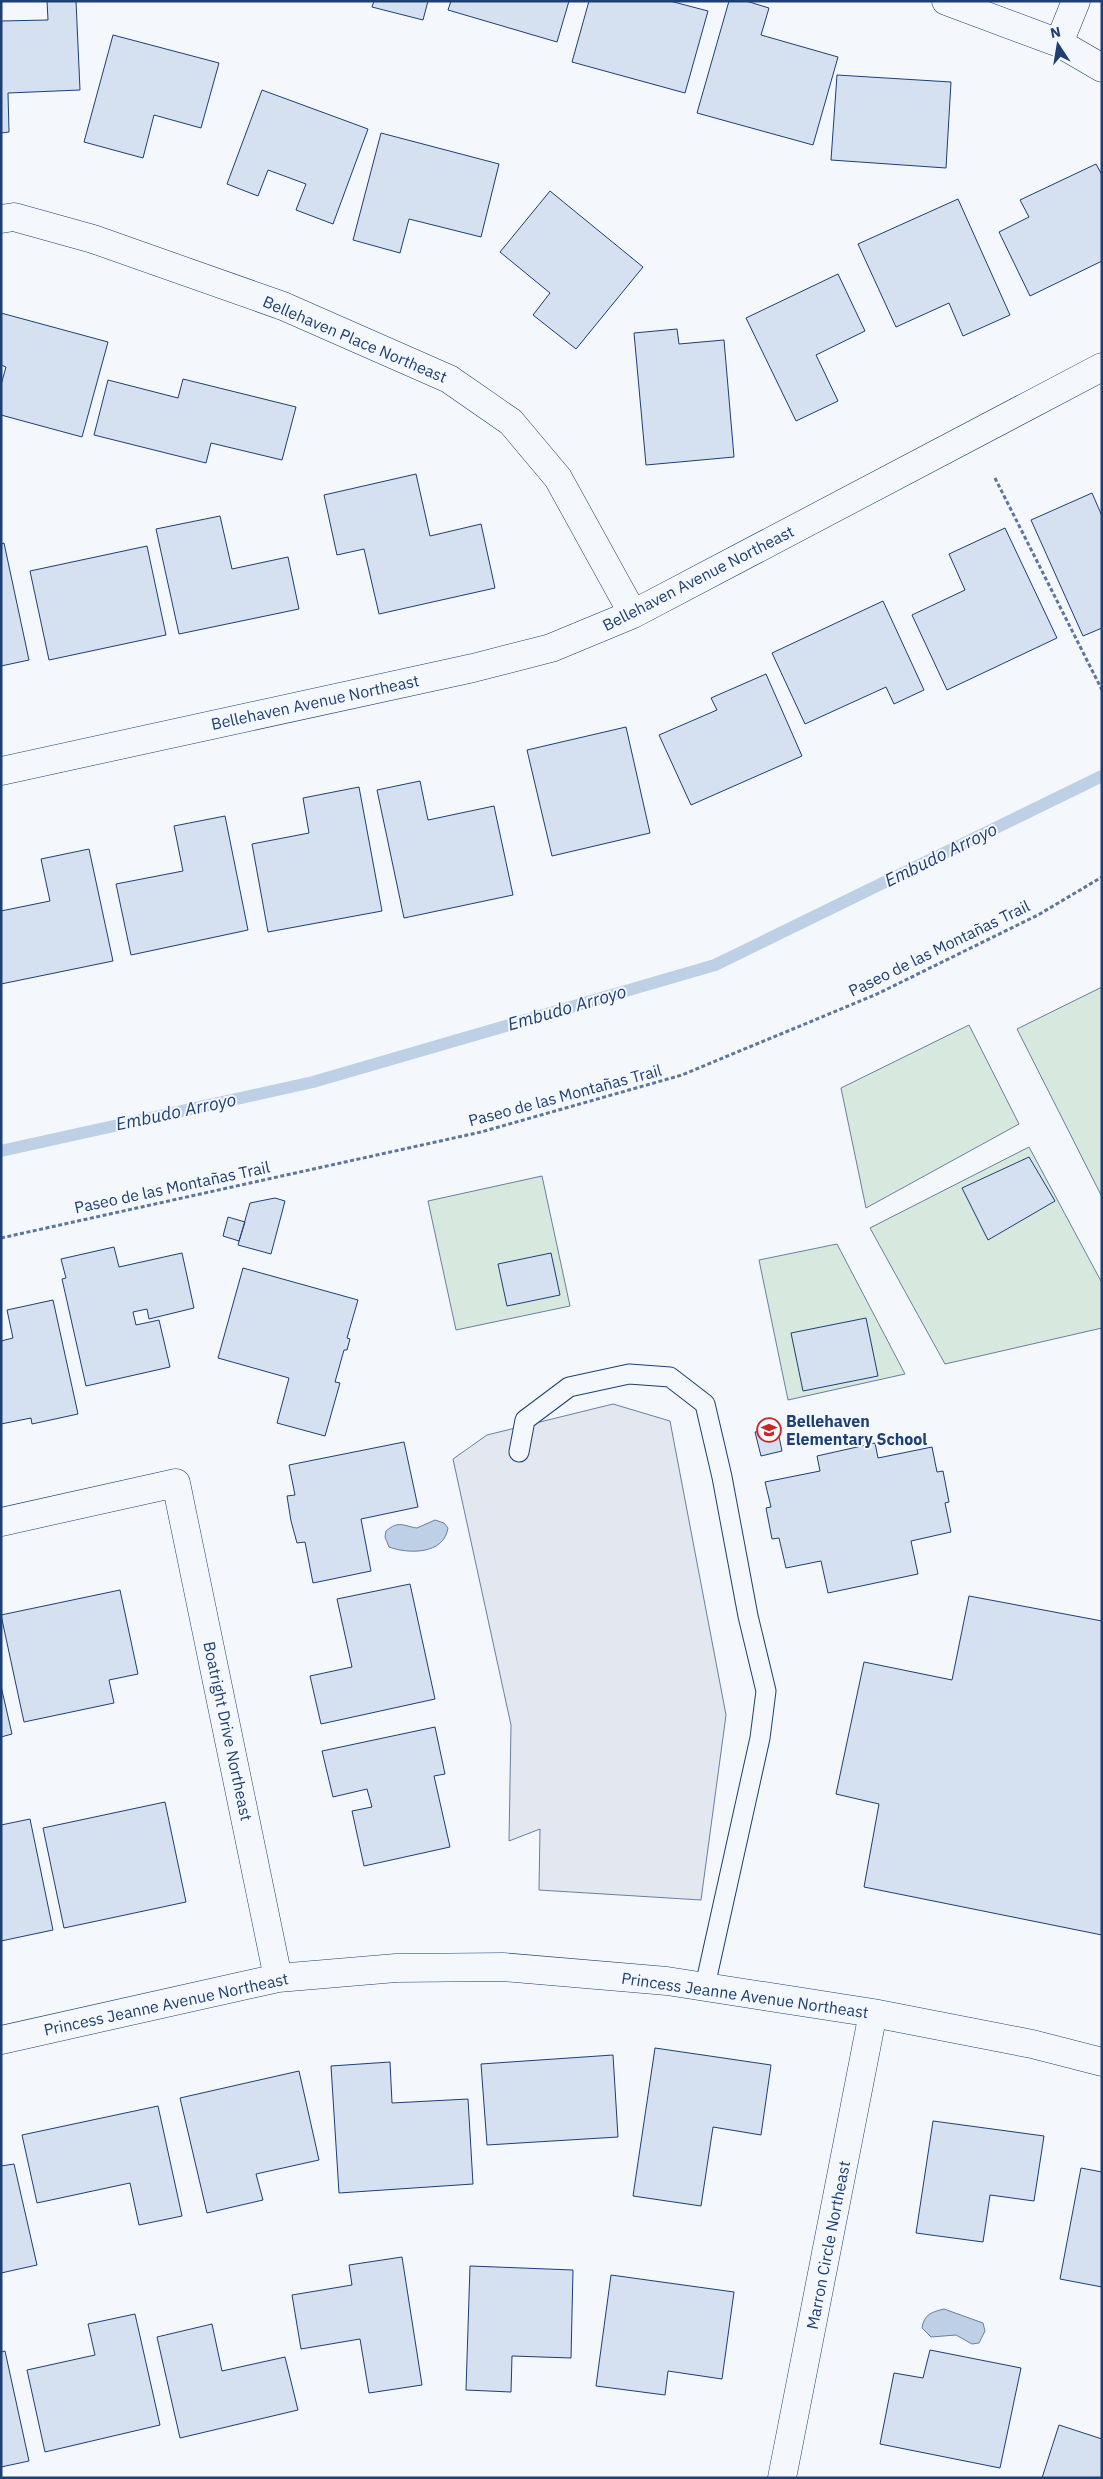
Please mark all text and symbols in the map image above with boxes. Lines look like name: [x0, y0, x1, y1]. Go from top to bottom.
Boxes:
north arrow: [1033, 20, 1083, 70]
text: N: [1048, 22, 1062, 42]
street label: Bellehaven Place Northeast: [260, 291, 450, 387]
street label: Bellehaven Avenue Northeast: [599, 521, 797, 635]
street label: Bellehaven Avenue Northeast: [209, 670, 421, 734]
water label: Embudo Arroyo: [881, 817, 1001, 892]
street label: Paseo de las Montañas Trail: [845, 895, 1033, 1001]
water label: Embudo Arroyo: [505, 980, 629, 1035]
street label: Paseo de las Montañas Trail: [466, 1060, 664, 1130]
water label: Embudo Arroyo: [114, 1087, 238, 1136]
street label: Paseo de las Montañas Trail: [72, 1157, 272, 1217]
place label: Bellehaven Elementary School: [786, 1411, 927, 1449]
school or university icon: Bellehaven Elementary School: [756, 1417, 782, 1443]
street label: Boatright Drive Northeast: [199, 1640, 257, 1822]
street label: Princess Jeanne Avenue Northeast: [42, 1968, 290, 2040]
street label: Princess Jeanne Avenue Northeast: [620, 1968, 870, 2022]
street label: Marron Circle Northeast: [802, 2159, 854, 2331]

